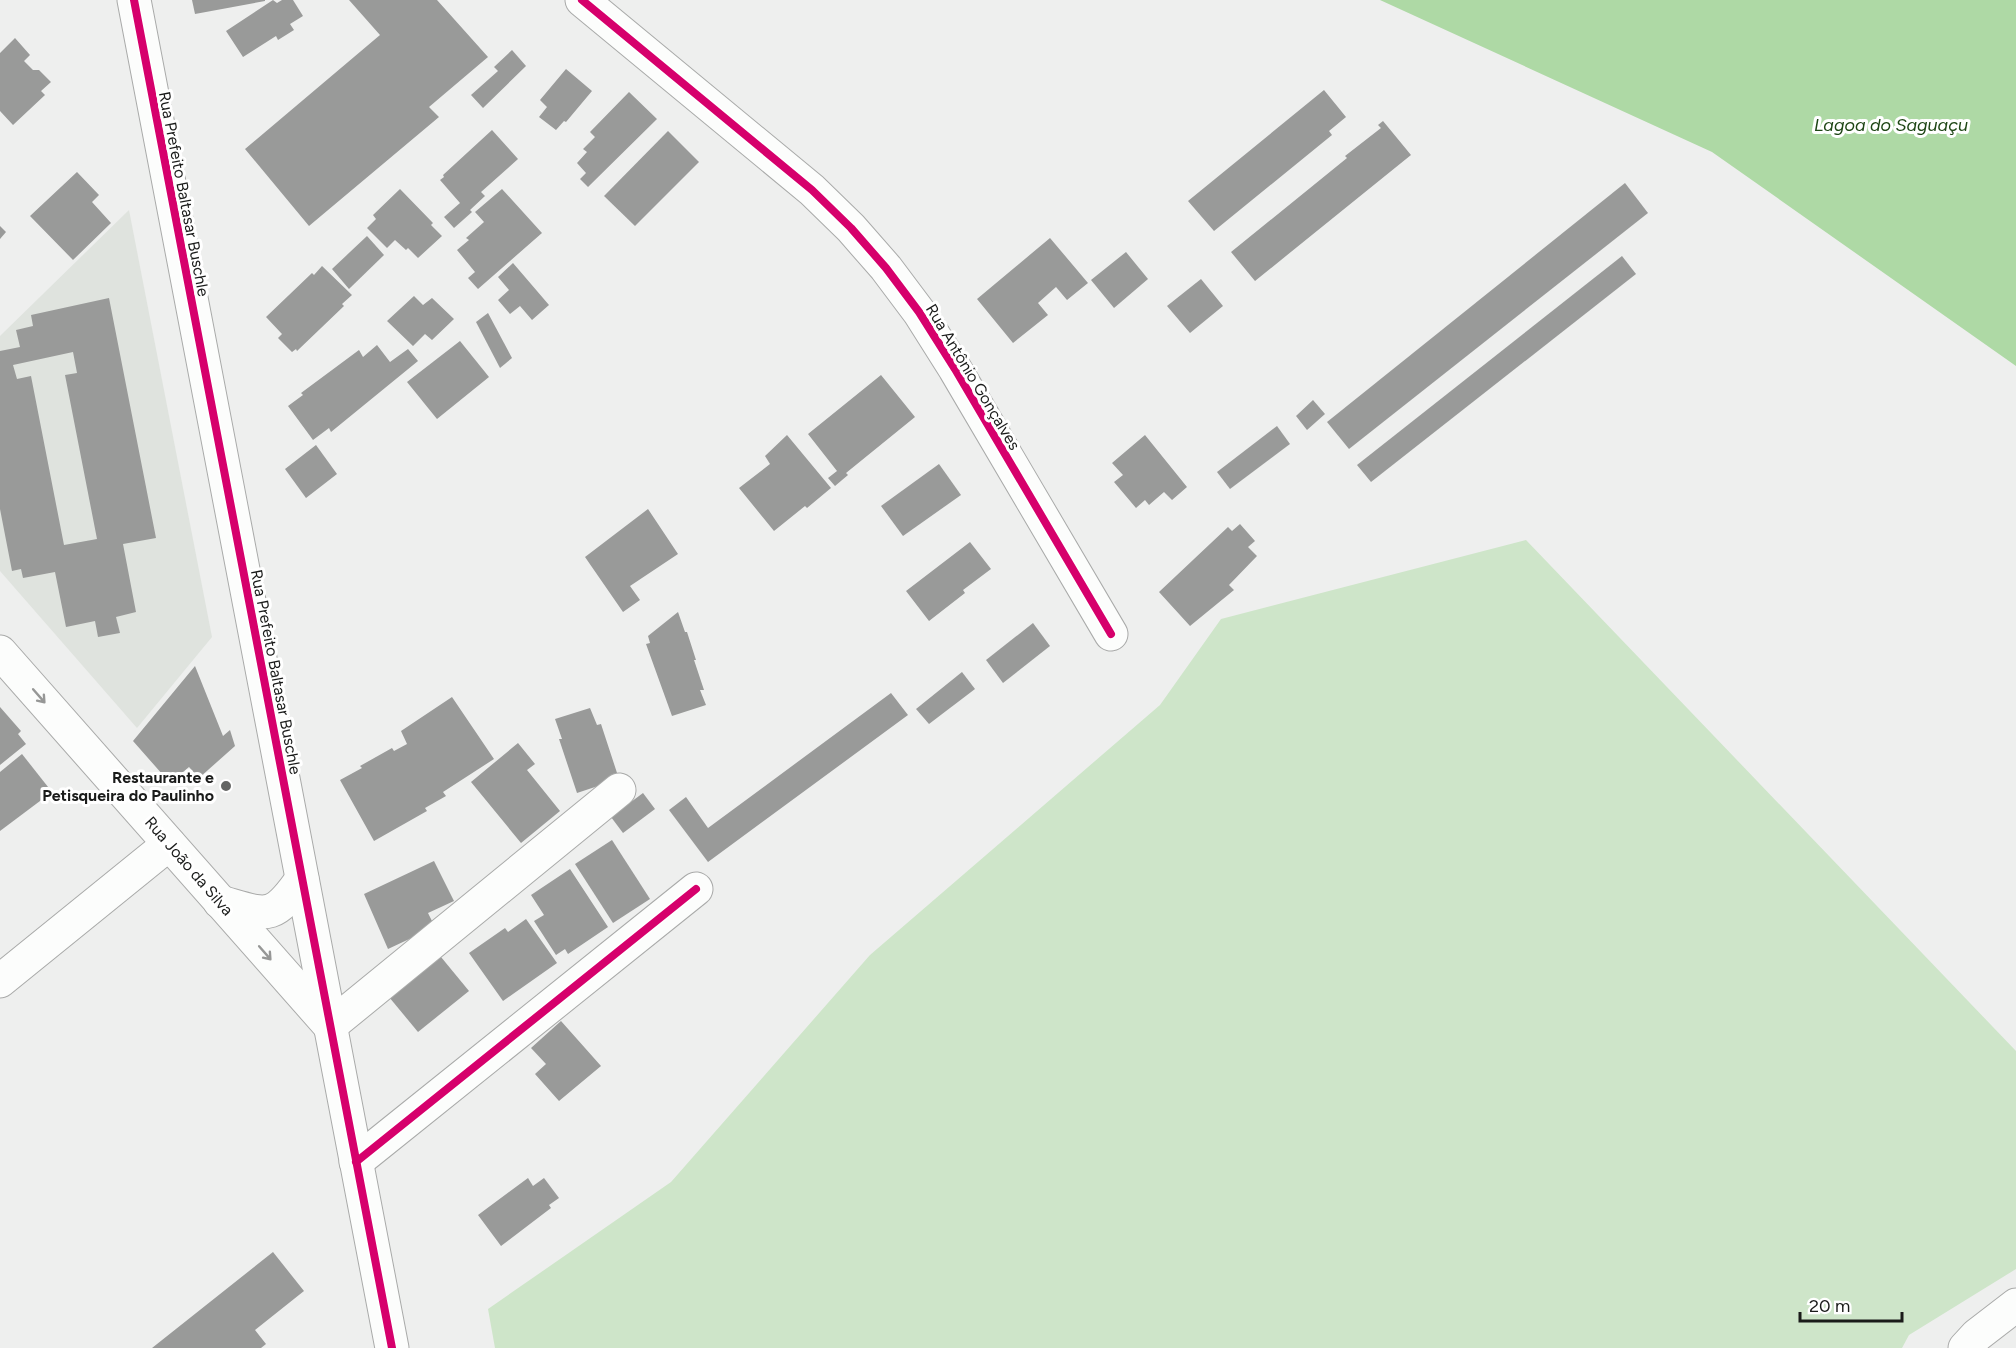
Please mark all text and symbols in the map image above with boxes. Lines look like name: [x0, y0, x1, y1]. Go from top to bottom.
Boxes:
street label: Rua Prefeito Baltasar Buschle: [155, 90, 213, 298]
water label: Lagoa do Saguaçu: [1814, 114, 1968, 136]
street label: Rua Antônio Gonçalves: [922, 301, 1024, 453]
street label: Rua Prefeito Baltasar Buschle: [247, 568, 305, 776]
one-way arrow: [32, 688, 46, 703]
place label: Restaurante e Petisqueira do Paulinho: [42, 768, 214, 805]
marker: Restaurante e Petisqueira do Paulinho: [219, 779, 233, 793]
street label: Rua João da Silva: [141, 813, 237, 919]
one-way arrow: [258, 945, 271, 961]
scale bar: [1800, 1285, 1902, 1323]
text: 20 m: [1809, 1295, 1850, 1317]

